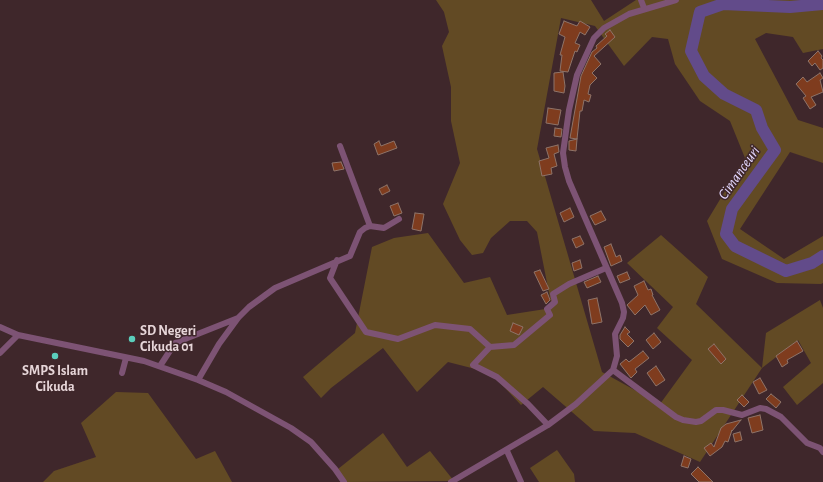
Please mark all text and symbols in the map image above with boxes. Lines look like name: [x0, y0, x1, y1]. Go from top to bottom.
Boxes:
water label: Cimanceuri: [714, 143, 764, 203]
place label: SD Negeri Cikuda 01: [140, 323, 196, 356]
marker: SD Negeri Cikuda 01: [127, 334, 137, 344]
marker: SMPS Islam Cikuda: [50, 351, 60, 361]
place label: SMPS Islam Cikuda: [22, 363, 88, 396]

